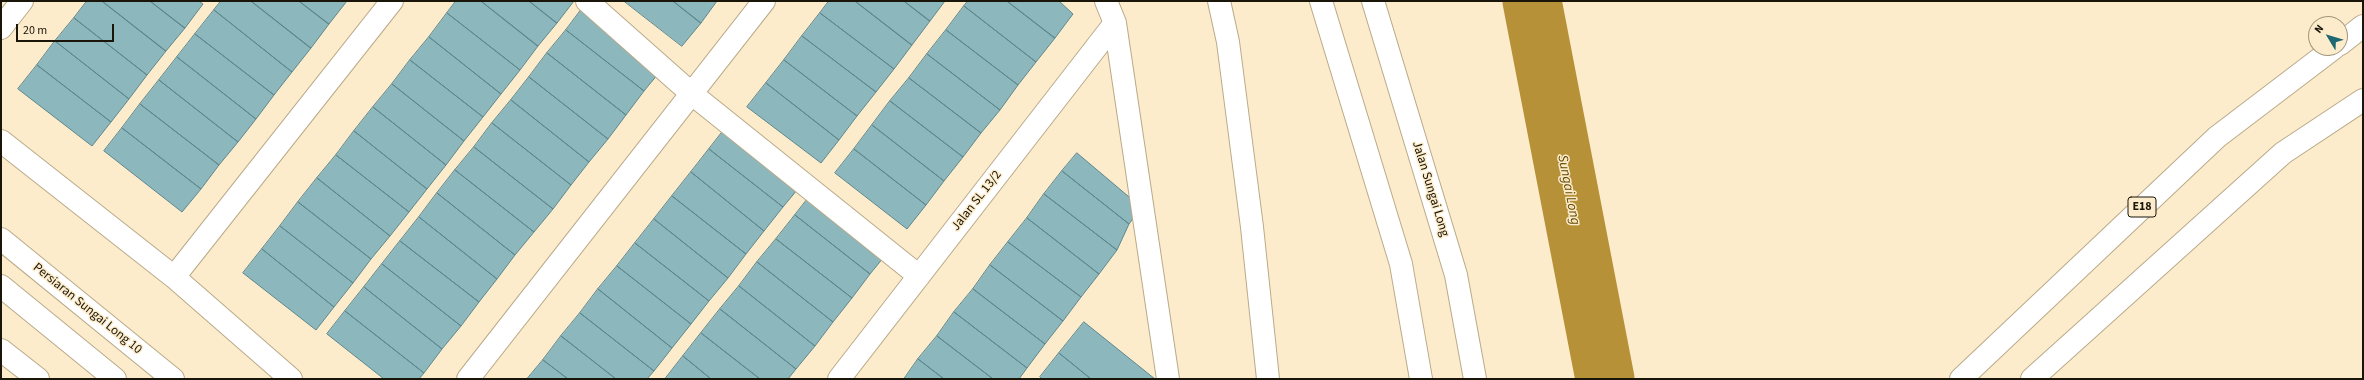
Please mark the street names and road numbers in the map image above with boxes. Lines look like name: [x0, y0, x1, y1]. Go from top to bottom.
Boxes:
street label: Jalan Sungai Long: [1408, 139, 1452, 239]
street label: Jalan SL 13/2: [949, 168, 1005, 234]
road number: E18: [2128, 197, 2156, 217]
street label: Persiaran Sungai Long 10: [29, 260, 145, 358]

